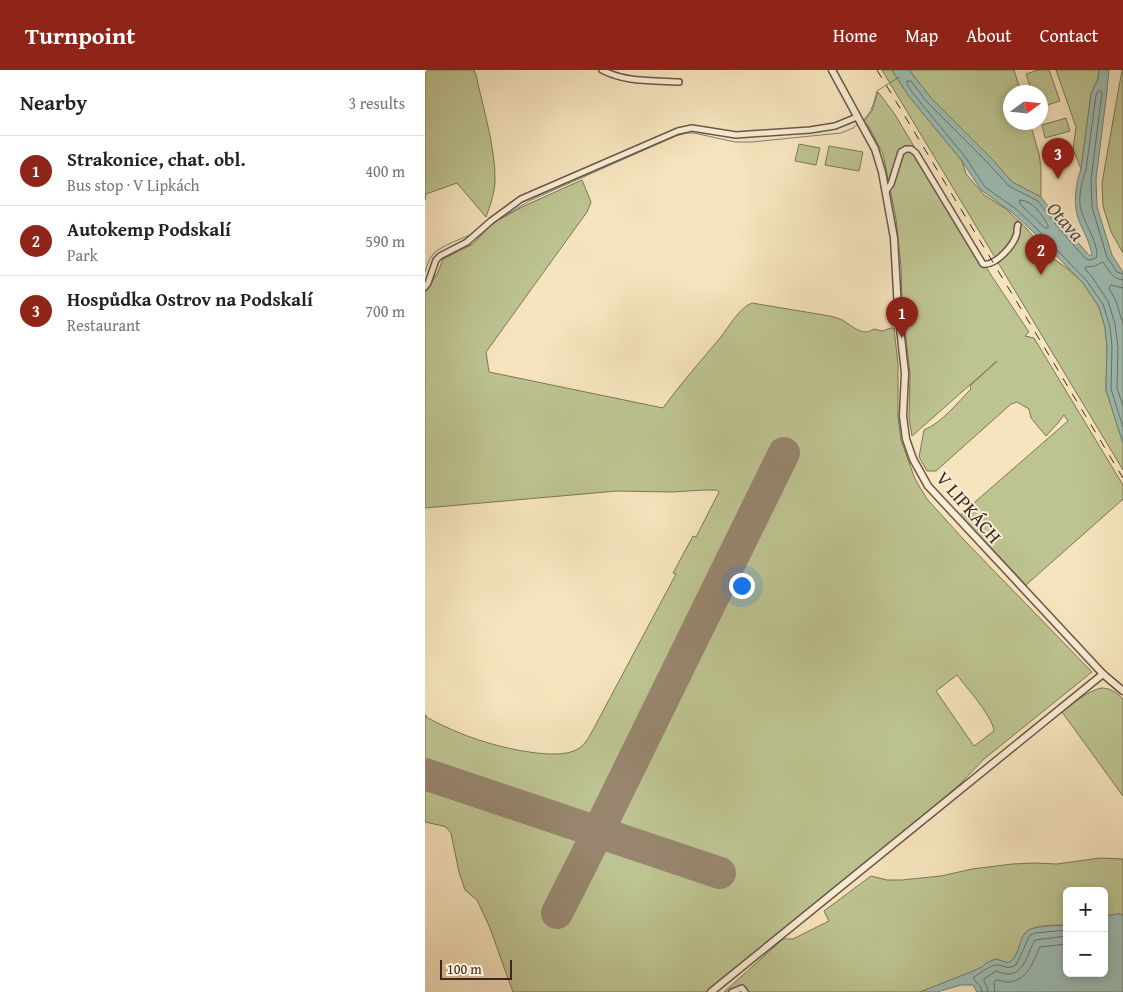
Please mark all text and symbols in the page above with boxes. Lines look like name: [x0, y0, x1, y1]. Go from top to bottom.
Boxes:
text: Turnpoint: [25, 18, 135, 53]
text: Home: [833, 22, 877, 49]
text: Map: [905, 22, 938, 49]
text: About: [966, 22, 1012, 49]
text: Contact: [1040, 22, 1098, 49]
north arrow: [1003, 85, 1048, 130]
text: Nearby: [20, 87, 87, 118]
text: 3 results: [348, 91, 405, 115]
pin: 3: [1042, 138, 1074, 179]
text: Strakonice, chat. obl.: [67, 145, 246, 173]
text: 1: [32, 159, 40, 183]
text: 400 m: [365, 159, 405, 183]
text: Bus stop · V Lipkách: [67, 173, 200, 197]
water label: Otava: [1040, 195, 1092, 248]
text: Autokemp Podskalí: [67, 215, 231, 243]
text: 2: [32, 229, 40, 253]
text: 590 m: [365, 229, 405, 253]
pin: 2: [1025, 234, 1057, 275]
text: Park: [67, 243, 98, 267]
text: Hospůdka Ostrov na Podskalí: [67, 285, 313, 313]
pin: 1: [886, 297, 918, 338]
text: 3: [32, 299, 40, 323]
text: 700 m: [365, 299, 405, 323]
text: Restaurant: [67, 313, 141, 337]
street label: V LIPKÁCH: [930, 465, 1008, 549]
your location: [729, 573, 755, 599]
map controls: [1063, 887, 1108, 977]
button: +: [1063, 887, 1108, 932]
button: −: [1063, 932, 1108, 977]
scale bar: [440, 957, 513, 980]
text: 100 m: [447, 959, 482, 979]

